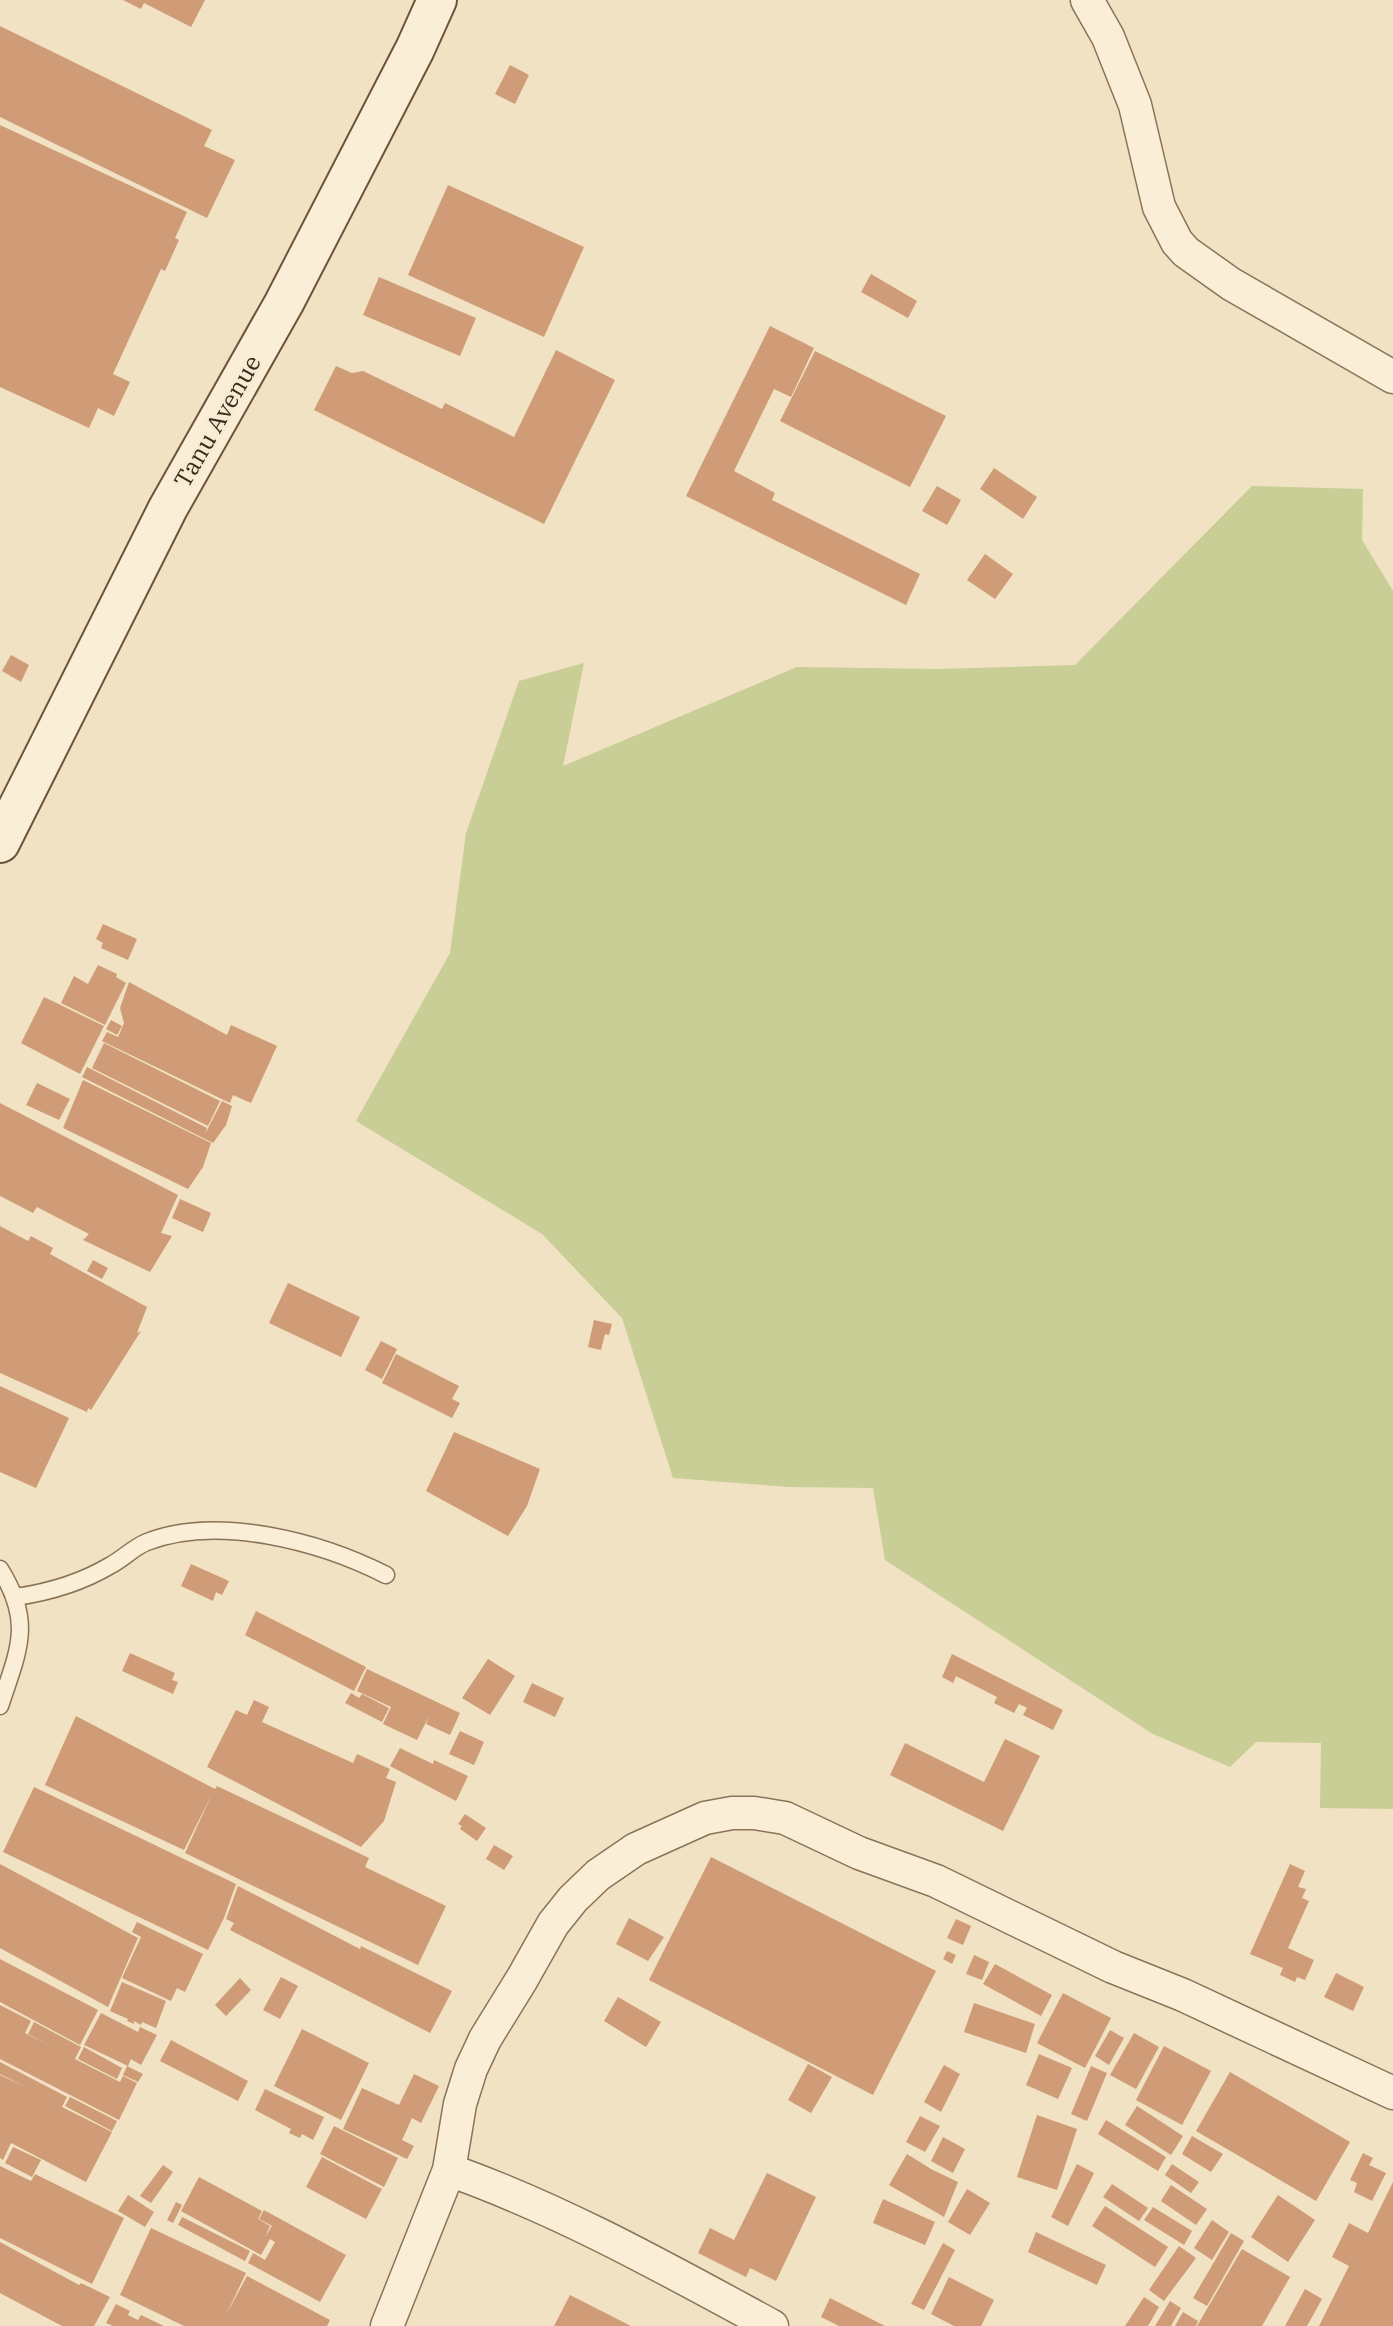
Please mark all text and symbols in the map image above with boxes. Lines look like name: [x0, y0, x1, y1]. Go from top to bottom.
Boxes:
street label: Tanu Avenue: [166, 349, 268, 493]

